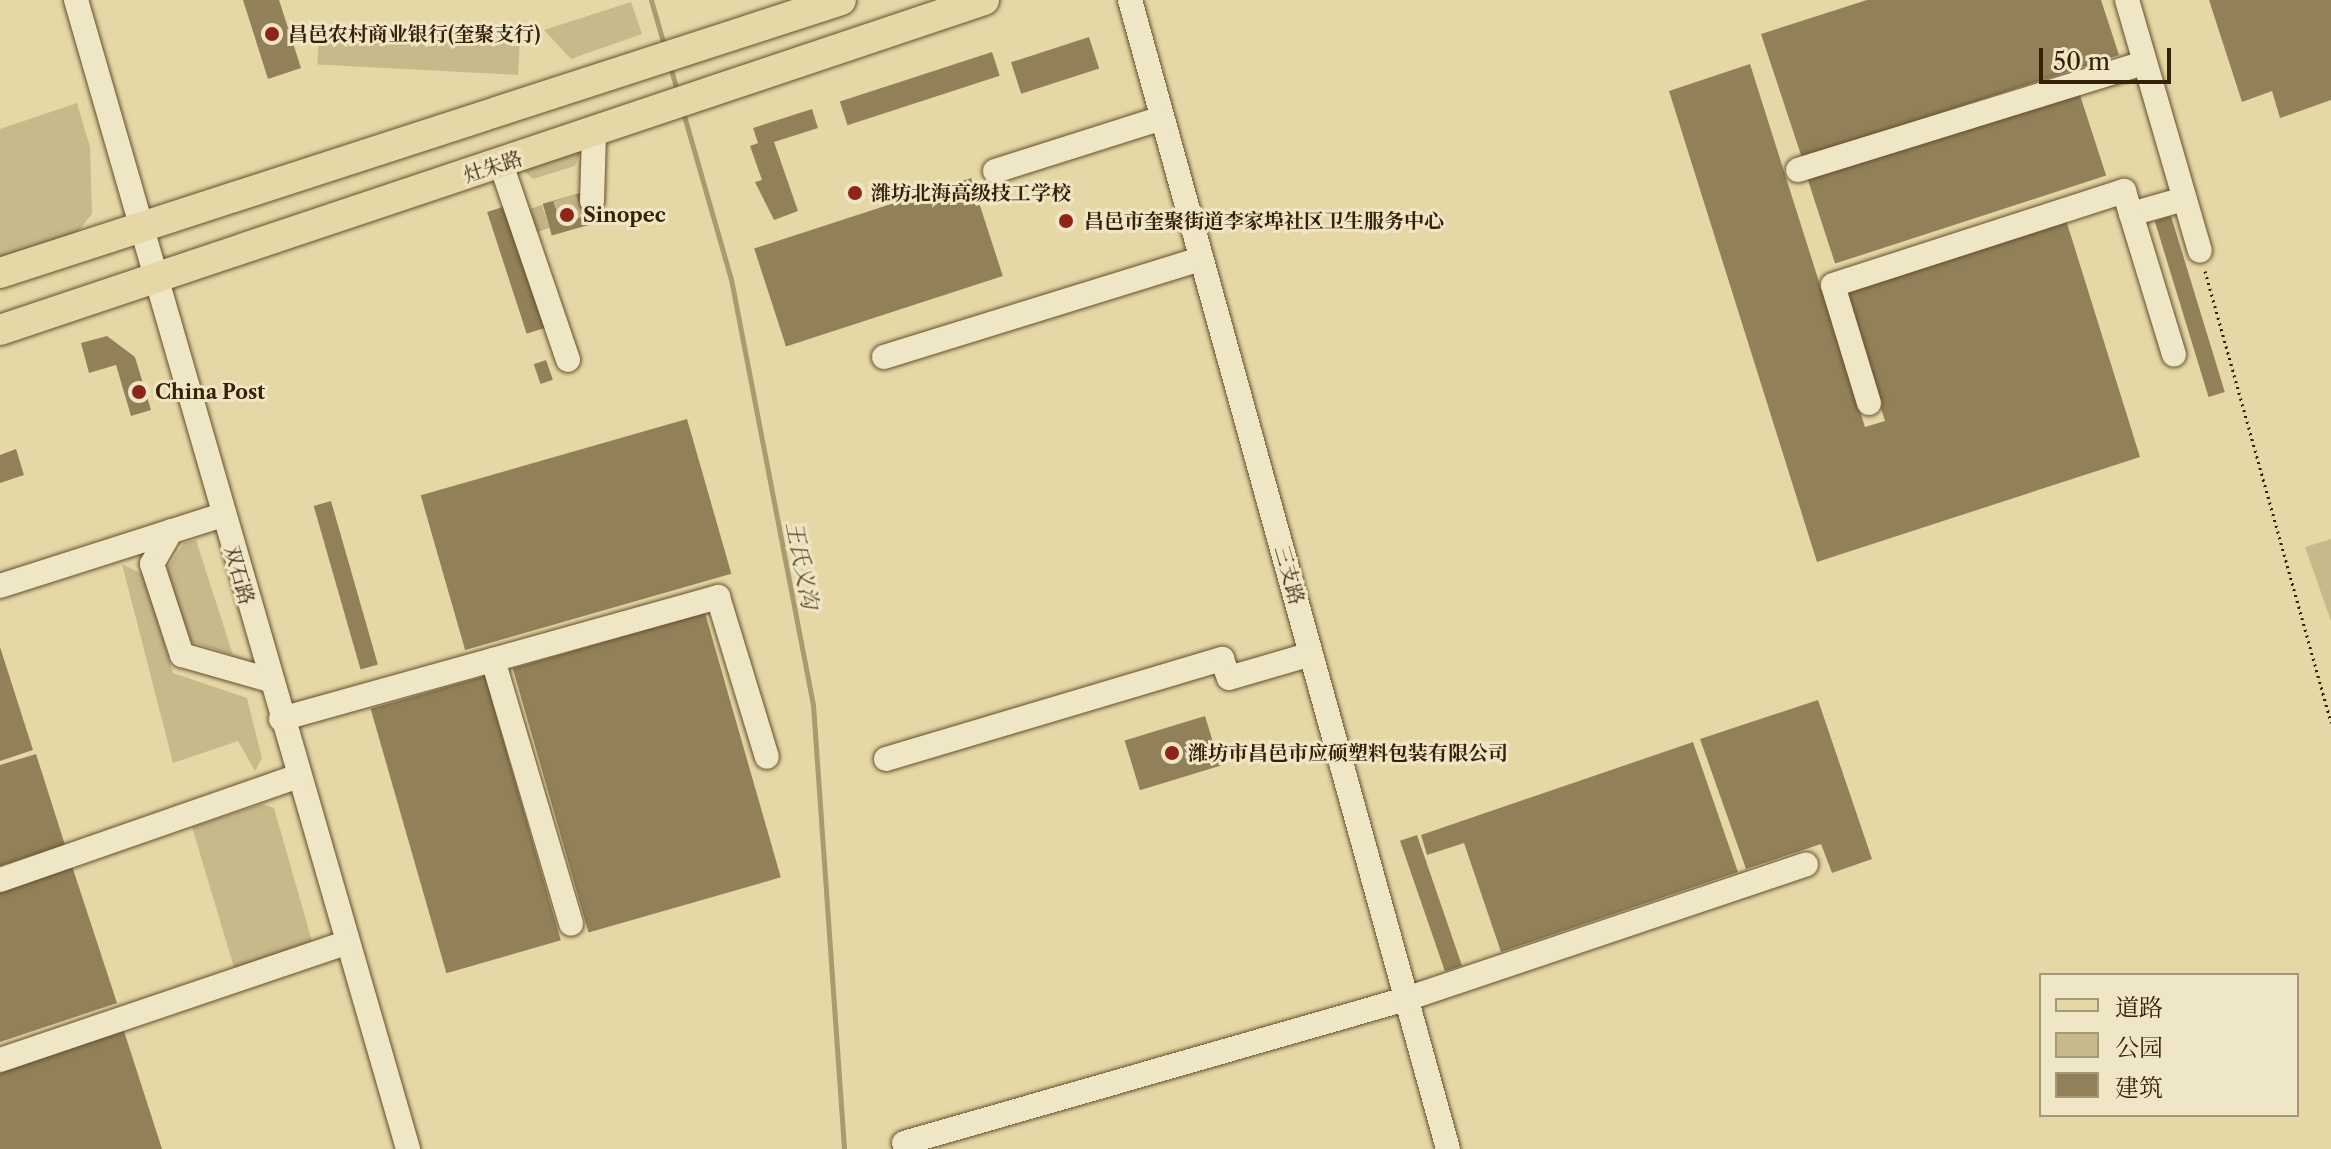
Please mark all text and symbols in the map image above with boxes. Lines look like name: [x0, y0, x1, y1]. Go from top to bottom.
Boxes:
place label: 昌邑农村商业银行(奎聚支行): [288, 22, 540, 46]
marker: 昌邑农村商业银行(奎聚支行): [263, 25, 281, 43]
scale bar: [2043, 32, 2175, 82]
text: 50 m: [2053, 47, 2110, 76]
street label: 灶朱路: [461, 146, 525, 188]
place label: 潍坊北海高级技工学校: [871, 181, 1071, 205]
marker: 潍坊北海高级技工学校: [846, 184, 864, 202]
place label: Sinopec: [583, 203, 666, 227]
marker: Sinopec: [558, 206, 576, 224]
place label: 昌邑市奎聚街道李家埠社区卫生服务中心: [1084, 209, 1444, 233]
marker: 昌邑市奎聚街道李家埠社区卫生服务中心: [1055, 210, 1077, 232]
place label: China Post: [155, 380, 265, 404]
marker: China Post: [130, 383, 148, 401]
water label: 王氏义沟: [781, 519, 823, 611]
street label: 双石路: [219, 543, 259, 607]
street label: 三支路: [1269, 543, 1309, 607]
place label: 潍坊市昌邑市应硕塑料包装有限公司: [1188, 741, 1508, 765]
marker: 潍坊市昌邑市应硕塑料包装有限公司: [1163, 744, 1181, 762]
legend: [2039, 973, 2299, 1117]
text: 道路: [2115, 993, 2163, 1022]
text: 公园: [2115, 1033, 2163, 1062]
text: 建筑: [2115, 1073, 2163, 1102]

